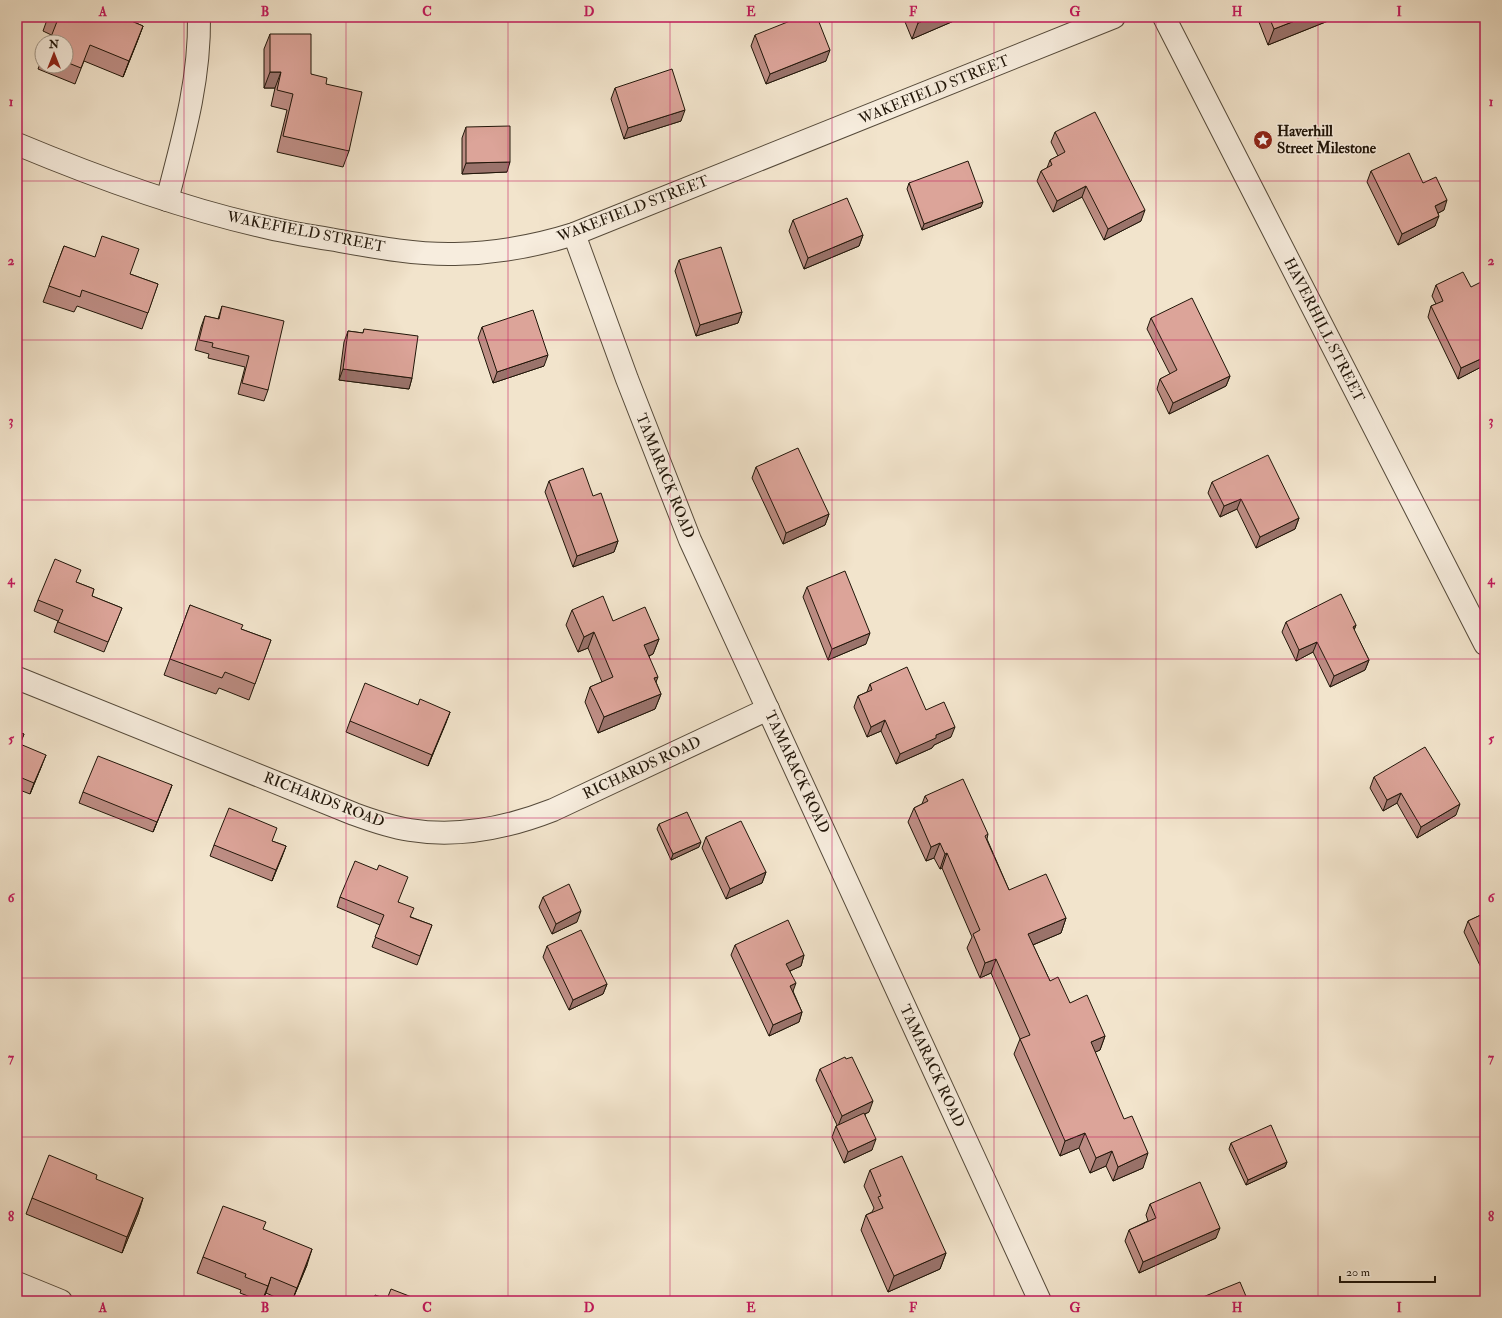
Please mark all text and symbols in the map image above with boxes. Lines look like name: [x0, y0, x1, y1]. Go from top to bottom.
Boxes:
text: A: [98, 4, 108, 20]
text: B: [261, 4, 269, 20]
text: C: [422, 4, 432, 20]
text: D: [584, 4, 595, 20]
text: E: [746, 4, 756, 20]
text: F: [909, 4, 918, 20]
text: G: [1070, 4, 1081, 20]
text: H: [1232, 4, 1243, 20]
text: I: [1396, 4, 1402, 20]
north arrow: [34, 34, 74, 74]
text: N: [48, 38, 60, 51]
street label: WAKEFIELD STREET: [855, 51, 1012, 129]
text: 1: [9, 94, 14, 110]
text: 1: [1489, 94, 1494, 110]
place label: Haverhill Street Milestone: [1277, 122, 1377, 158]
place icon: Haverhill Street Milestone: [1252, 129, 1274, 151]
street label: WAKEFIELD STREET: [554, 171, 711, 247]
street label: WAKEFIELD STREET: [224, 207, 387, 257]
text: 2: [8, 253, 15, 269]
text: 2: [1488, 253, 1495, 269]
street label: HAVERHILL STREET: [1279, 255, 1369, 405]
street label: TAMARACK ROAD: [631, 411, 699, 541]
text: 3: [9, 413, 14, 429]
text: 3: [1489, 413, 1494, 429]
text: 4: [6, 572, 15, 588]
text: 4: [1486, 572, 1495, 588]
street label: TAMARACK ROAD: [760, 708, 834, 836]
text: 5: [8, 731, 14, 747]
text: 5: [1488, 731, 1494, 747]
street label: RICHARDS ROAD: [580, 732, 704, 804]
street label: RICHARDS ROAD: [261, 768, 387, 832]
text: 6: [8, 890, 16, 906]
text: 6: [1488, 890, 1496, 906]
street label: TAMARACK ROAD: [895, 1002, 969, 1130]
text: 7: [8, 1050, 15, 1066]
text: 7: [1488, 1050, 1495, 1066]
text: 8: [8, 1209, 14, 1225]
text: 8: [1488, 1209, 1494, 1225]
scale bar: [1340, 1258, 1435, 1284]
text: 20 m: [1346, 1265, 1371, 1280]
text: A: [98, 1300, 108, 1316]
text: B: [261, 1300, 269, 1316]
text: C: [422, 1300, 432, 1316]
text: D: [584, 1300, 595, 1316]
text: E: [746, 1300, 756, 1316]
text: F: [909, 1300, 918, 1316]
text: G: [1070, 1300, 1081, 1316]
text: H: [1232, 1300, 1243, 1316]
text: I: [1396, 1300, 1402, 1316]

